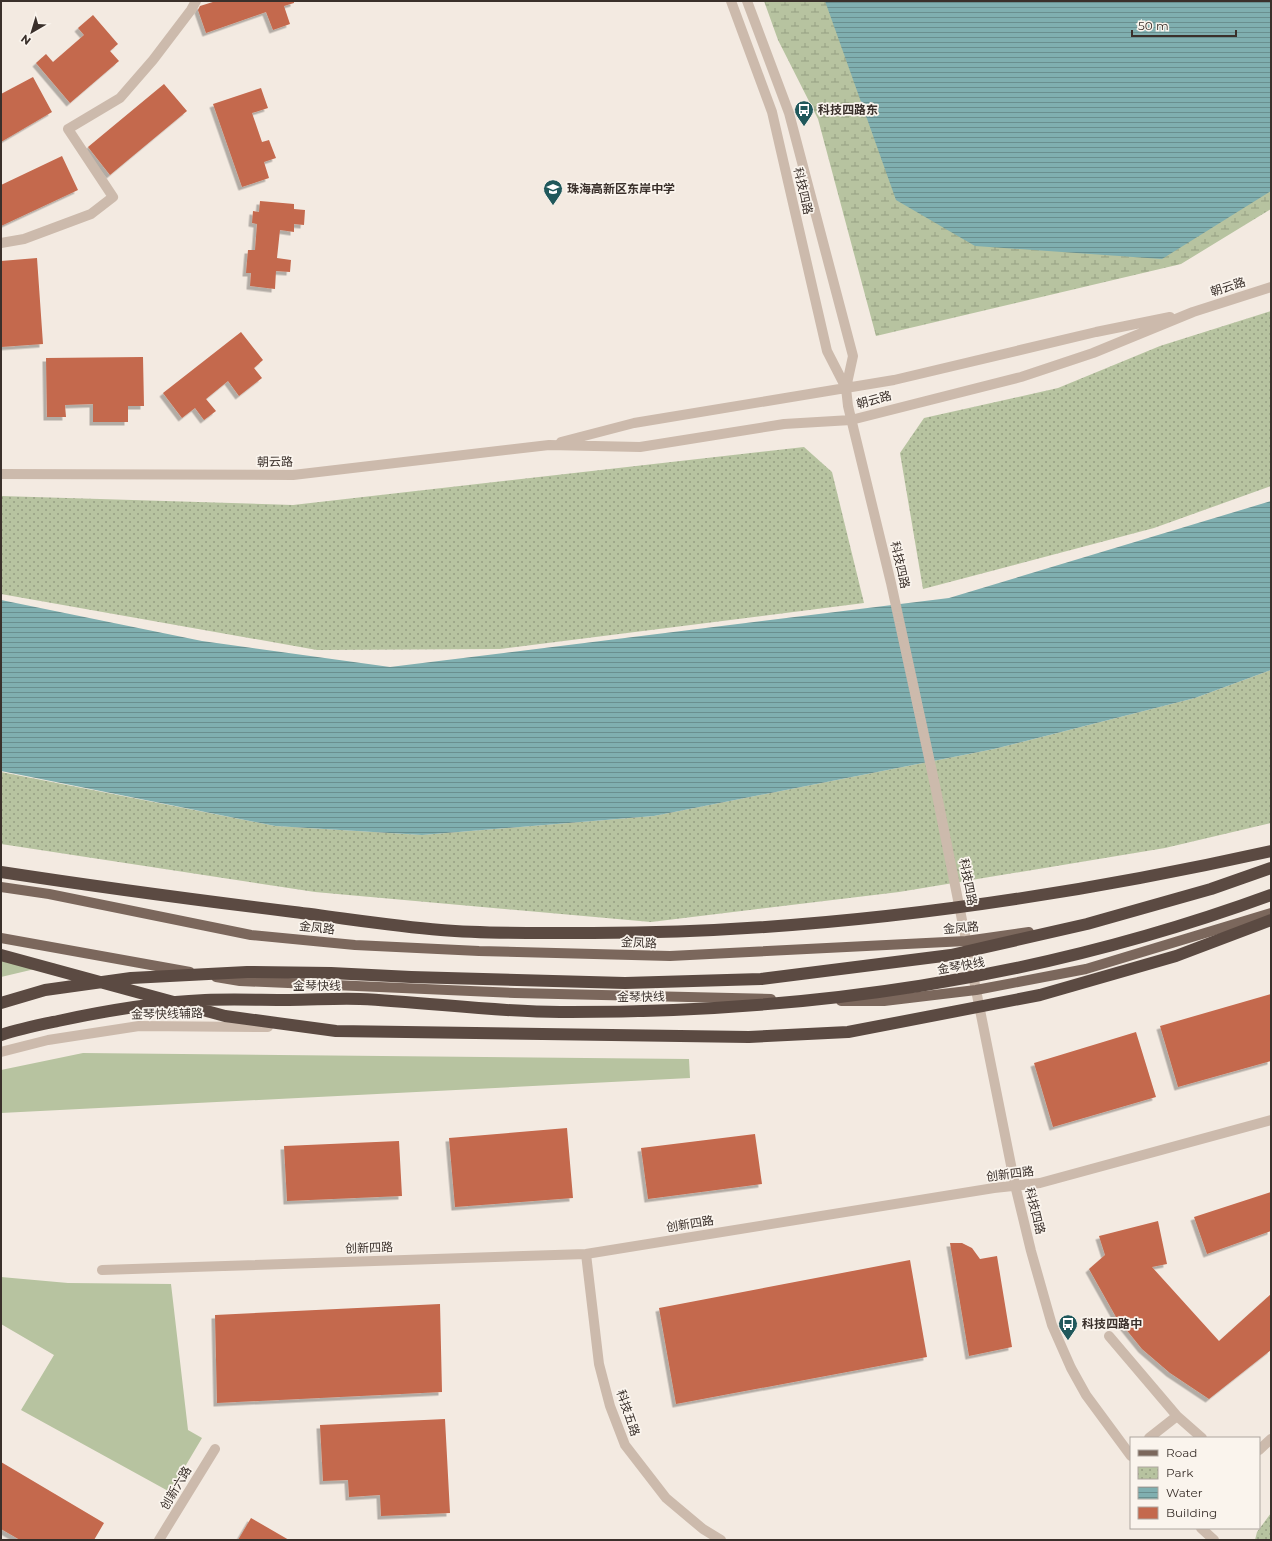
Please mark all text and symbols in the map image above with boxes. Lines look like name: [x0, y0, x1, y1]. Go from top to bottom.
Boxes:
north arrow: [12, 12, 52, 52]
scale bar: [1132, 12, 1236, 38]
text: 50 m: [1138, 18, 1169, 33]
text: N: [18, 32, 34, 48]
bus stop icon: 科技四路东: [793, 99, 815, 127]
place label: 科技四路东: [818, 102, 878, 117]
street label: 科技四路: [791, 166, 816, 216]
school or university icon: 珠海高新区东岸中学: [542, 178, 564, 206]
place label: 珠海高新区东岸中学: [567, 181, 675, 196]
street label: 朝云路: [1208, 274, 1247, 299]
street label: 朝云路: [855, 388, 893, 411]
street label: 朝云路: [257, 454, 293, 469]
street label: 科技四路: [888, 540, 913, 590]
street label: 科技四路: [957, 857, 980, 907]
street label: 金凤路: [298, 918, 336, 937]
street label: 金凤路: [942, 918, 980, 937]
street label: 金凤路: [621, 934, 657, 951]
street label: 金琴快线: [936, 954, 986, 977]
street label: 金琴快线: [293, 978, 341, 993]
street label: 金琴快线: [617, 989, 665, 1004]
street label: 金琴快线辅路: [131, 1005, 203, 1022]
street label: 创新四路: [985, 1163, 1035, 1184]
street label: 科技四路: [1022, 1186, 1049, 1236]
street label: 创新四路: [665, 1212, 715, 1235]
street label: 创新四路: [345, 1239, 393, 1256]
bus stop icon: 科技四路中: [1057, 1313, 1079, 1341]
place label: 科技四路中: [1082, 1316, 1142, 1331]
street label: 科技五路: [614, 1388, 643, 1438]
legend: [1130, 1437, 1260, 1529]
text: Road: [1166, 1445, 1197, 1460]
street label: 创新六路: [157, 1463, 194, 1512]
text: Park: [1166, 1465, 1194, 1480]
text: Water: [1166, 1485, 1203, 1500]
text: Building: [1166, 1505, 1217, 1520]

